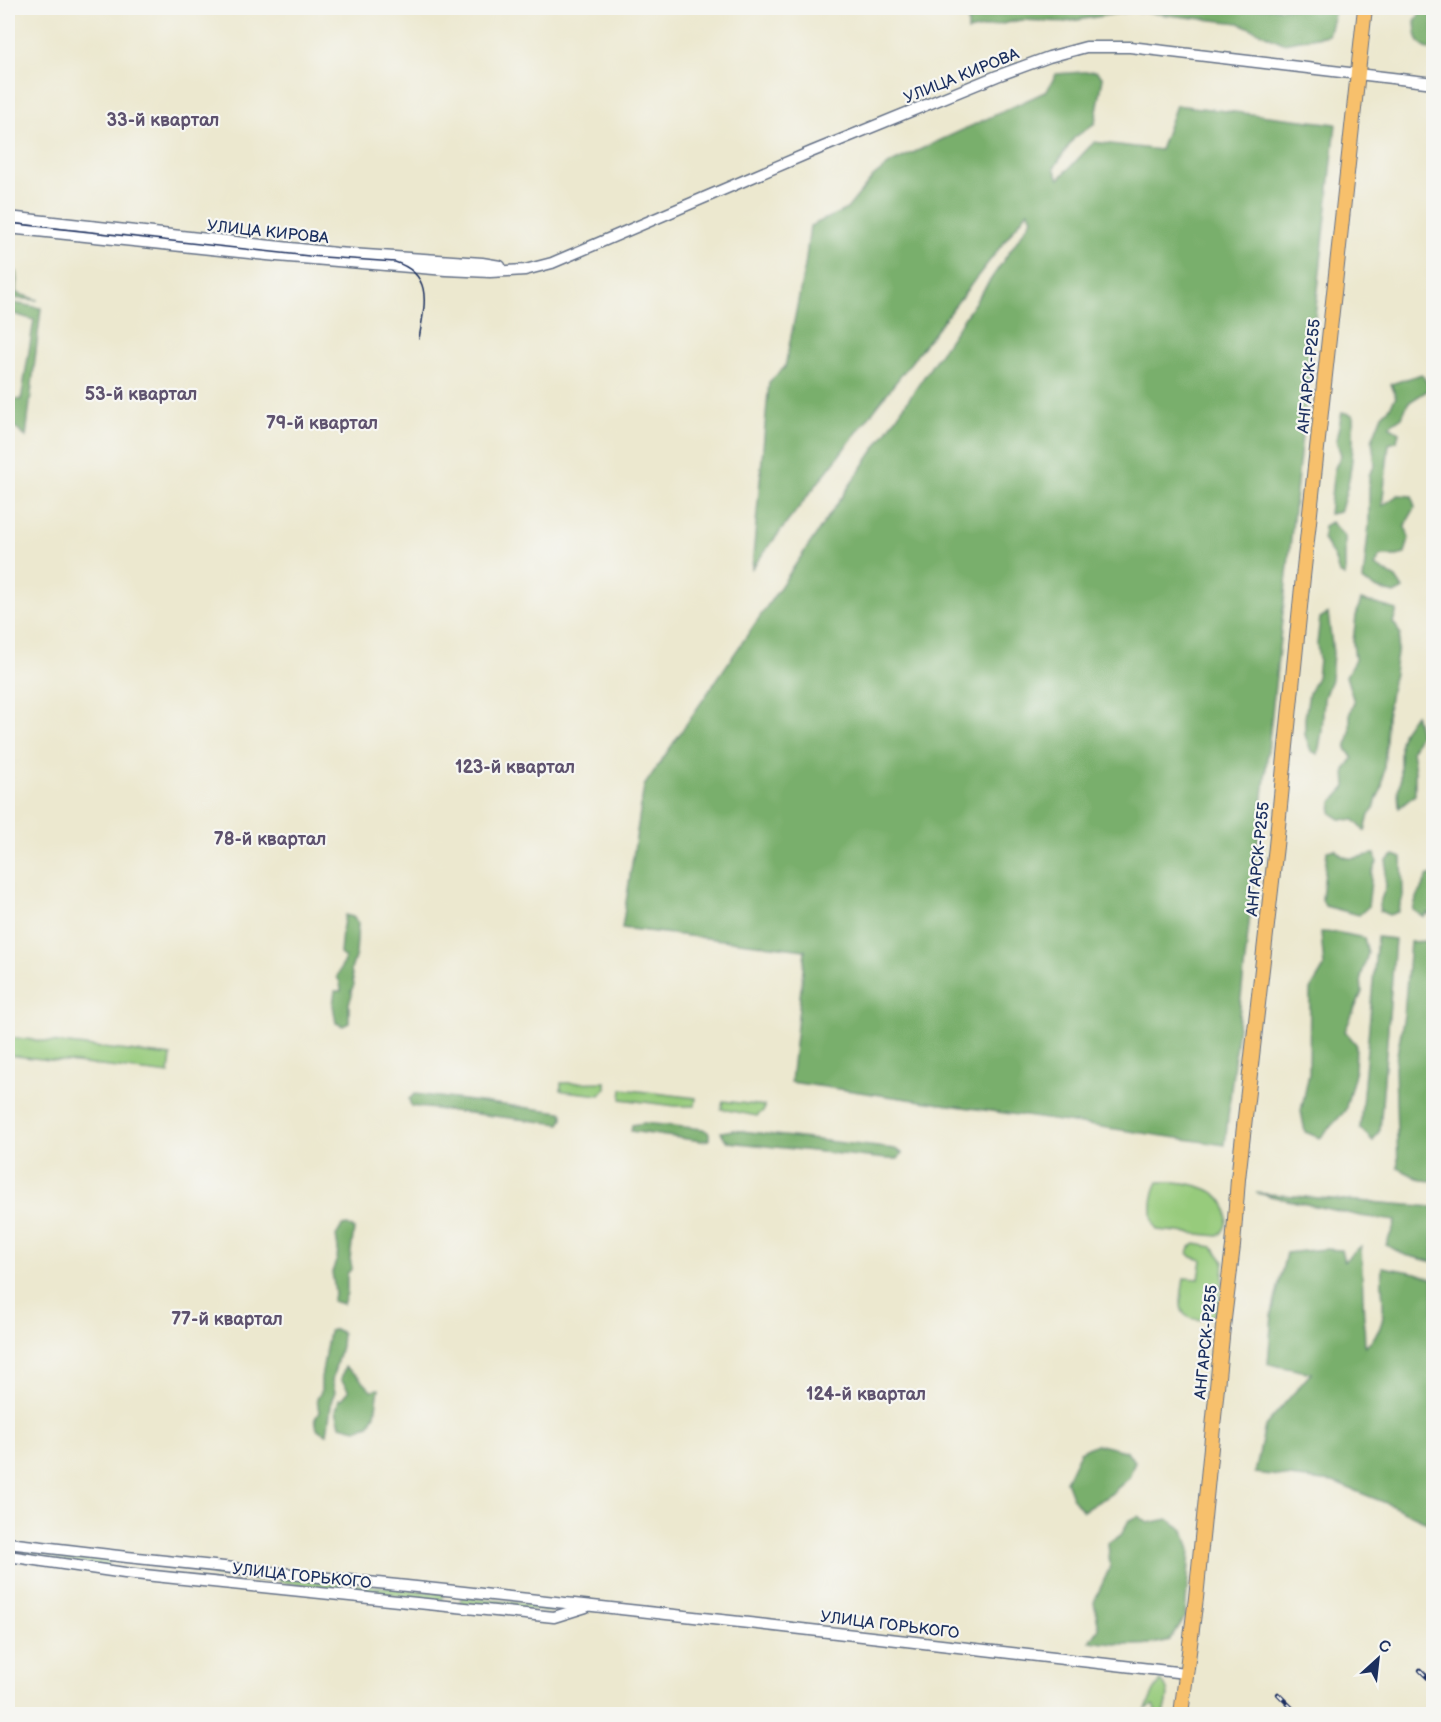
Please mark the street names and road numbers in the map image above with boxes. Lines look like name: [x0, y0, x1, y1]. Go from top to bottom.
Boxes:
street label: УЛИЦА КИРОВА: [901, 45, 1022, 108]
street label: УЛИЦА КИРОВА: [206, 217, 330, 248]
street label: АНГАРСК-Р255: [1294, 318, 1325, 435]
street label: АНГАРСК-Р255: [1243, 801, 1274, 918]
street label: АНГАРСК-Р255: [1191, 1284, 1222, 1401]
street label: УЛИЦА ГОРЬКОГО: [231, 1560, 373, 1593]
street label: УЛИЦА ГОРЬКОГО: [819, 1608, 961, 1644]

